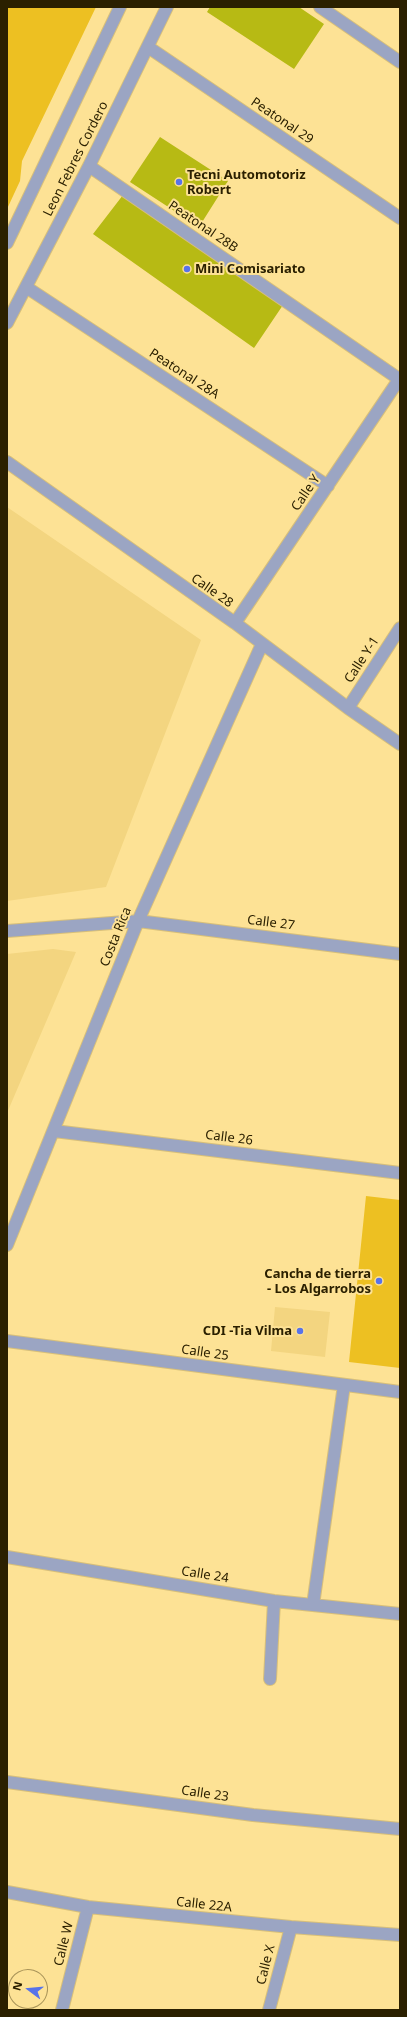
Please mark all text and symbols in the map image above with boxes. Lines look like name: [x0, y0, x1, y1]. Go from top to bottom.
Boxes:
street label: Peatonal 29: [248, 94, 316, 148]
street label: Leon Febres Cordero: [40, 99, 112, 219]
place label: Tecni Automotoriz Robert: [187, 167, 306, 198]
marker: Tecni Automotoriz Robert: [174, 177, 184, 187]
street label: Peatonal 28B: [165, 198, 241, 256]
place label: Mini Comisariato: [195, 261, 305, 277]
marker: Mini Comisariato: [182, 264, 192, 274]
street label: Peatonal 28A: [146, 346, 222, 402]
street label: Calle Y: [288, 472, 324, 514]
street label: Calle 28: [188, 571, 236, 611]
street label: Calle Y-1: [341, 634, 383, 686]
street label: Costa Rica: [97, 905, 135, 969]
street label: Calle 27: [246, 912, 296, 934]
street label: Calle 26: [204, 1127, 254, 1149]
place label: Cancha de tierra - Los Algarrobos: [264, 1266, 371, 1297]
marker: Cancha de tierra - Los Algarrobos: [374, 1276, 384, 1286]
place label: CDI -Tia Vilma: [203, 1323, 292, 1339]
marker: CDI -Tia Vilma: [295, 1326, 305, 1336]
street label: Calle 25: [180, 1342, 230, 1364]
street label: Calle 24: [180, 1564, 230, 1586]
street label: Calle 23: [180, 1783, 230, 1805]
street label: Calle 22A: [175, 1894, 233, 1916]
street label: Calle W: [51, 1920, 77, 1968]
street label: Calle X: [254, 1943, 278, 1987]
north arrow: [8, 1969, 48, 2009]
text: N: [8, 1979, 25, 1992]

